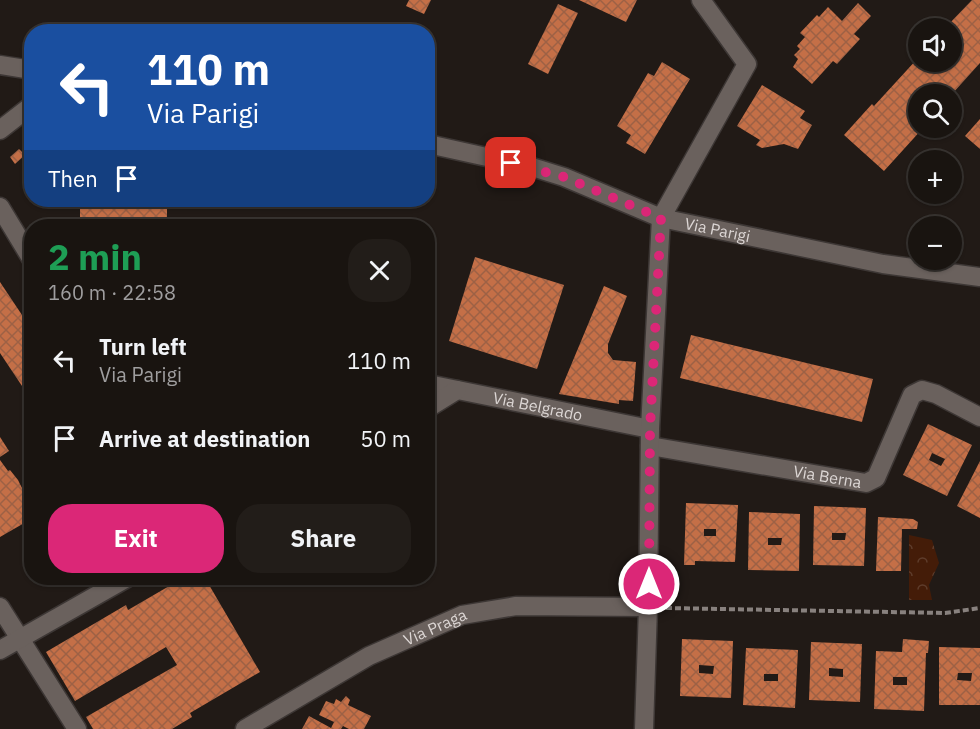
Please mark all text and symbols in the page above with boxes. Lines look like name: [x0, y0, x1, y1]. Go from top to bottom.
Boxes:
map controls: [908, 18, 962, 270]
button: sound: [908, 18, 962, 72]
text: 110 m: [147, 42, 270, 97]
icon: left: [48, 48, 126, 126]
button: search: [908, 84, 962, 138]
text: Via Parigi: [147, 95, 259, 130]
pin: [485, 137, 536, 188]
icon: arrive: [494, 146, 527, 179]
button: +: [908, 150, 962, 204]
icon: arrive: [110, 162, 143, 195]
text: Then: [48, 164, 98, 193]
street label: Via Parigi: [683, 213, 752, 246]
button: −: [908, 216, 962, 270]
text: 2 min: [48, 233, 142, 280]
button: close: [348, 239, 411, 302]
text: 160 m · 22:58: [48, 279, 176, 306]
text: Turn left: [99, 332, 187, 361]
icon: left: [48, 344, 81, 377]
text: 110 m: [347, 346, 411, 375]
text: Via Parigi: [99, 361, 182, 388]
street label: Via Belgrado: [491, 387, 584, 425]
icon: arrive: [48, 422, 81, 455]
text: Arrive at destination: [99, 424, 310, 453]
text: 50 m: [360, 424, 411, 453]
street label: Via Berna: [792, 461, 863, 492]
button: Exit: [48, 504, 224, 573]
button: Share: [236, 504, 411, 573]
position arrow: [617, 552, 681, 616]
street label: Via Praga: [400, 604, 470, 650]

